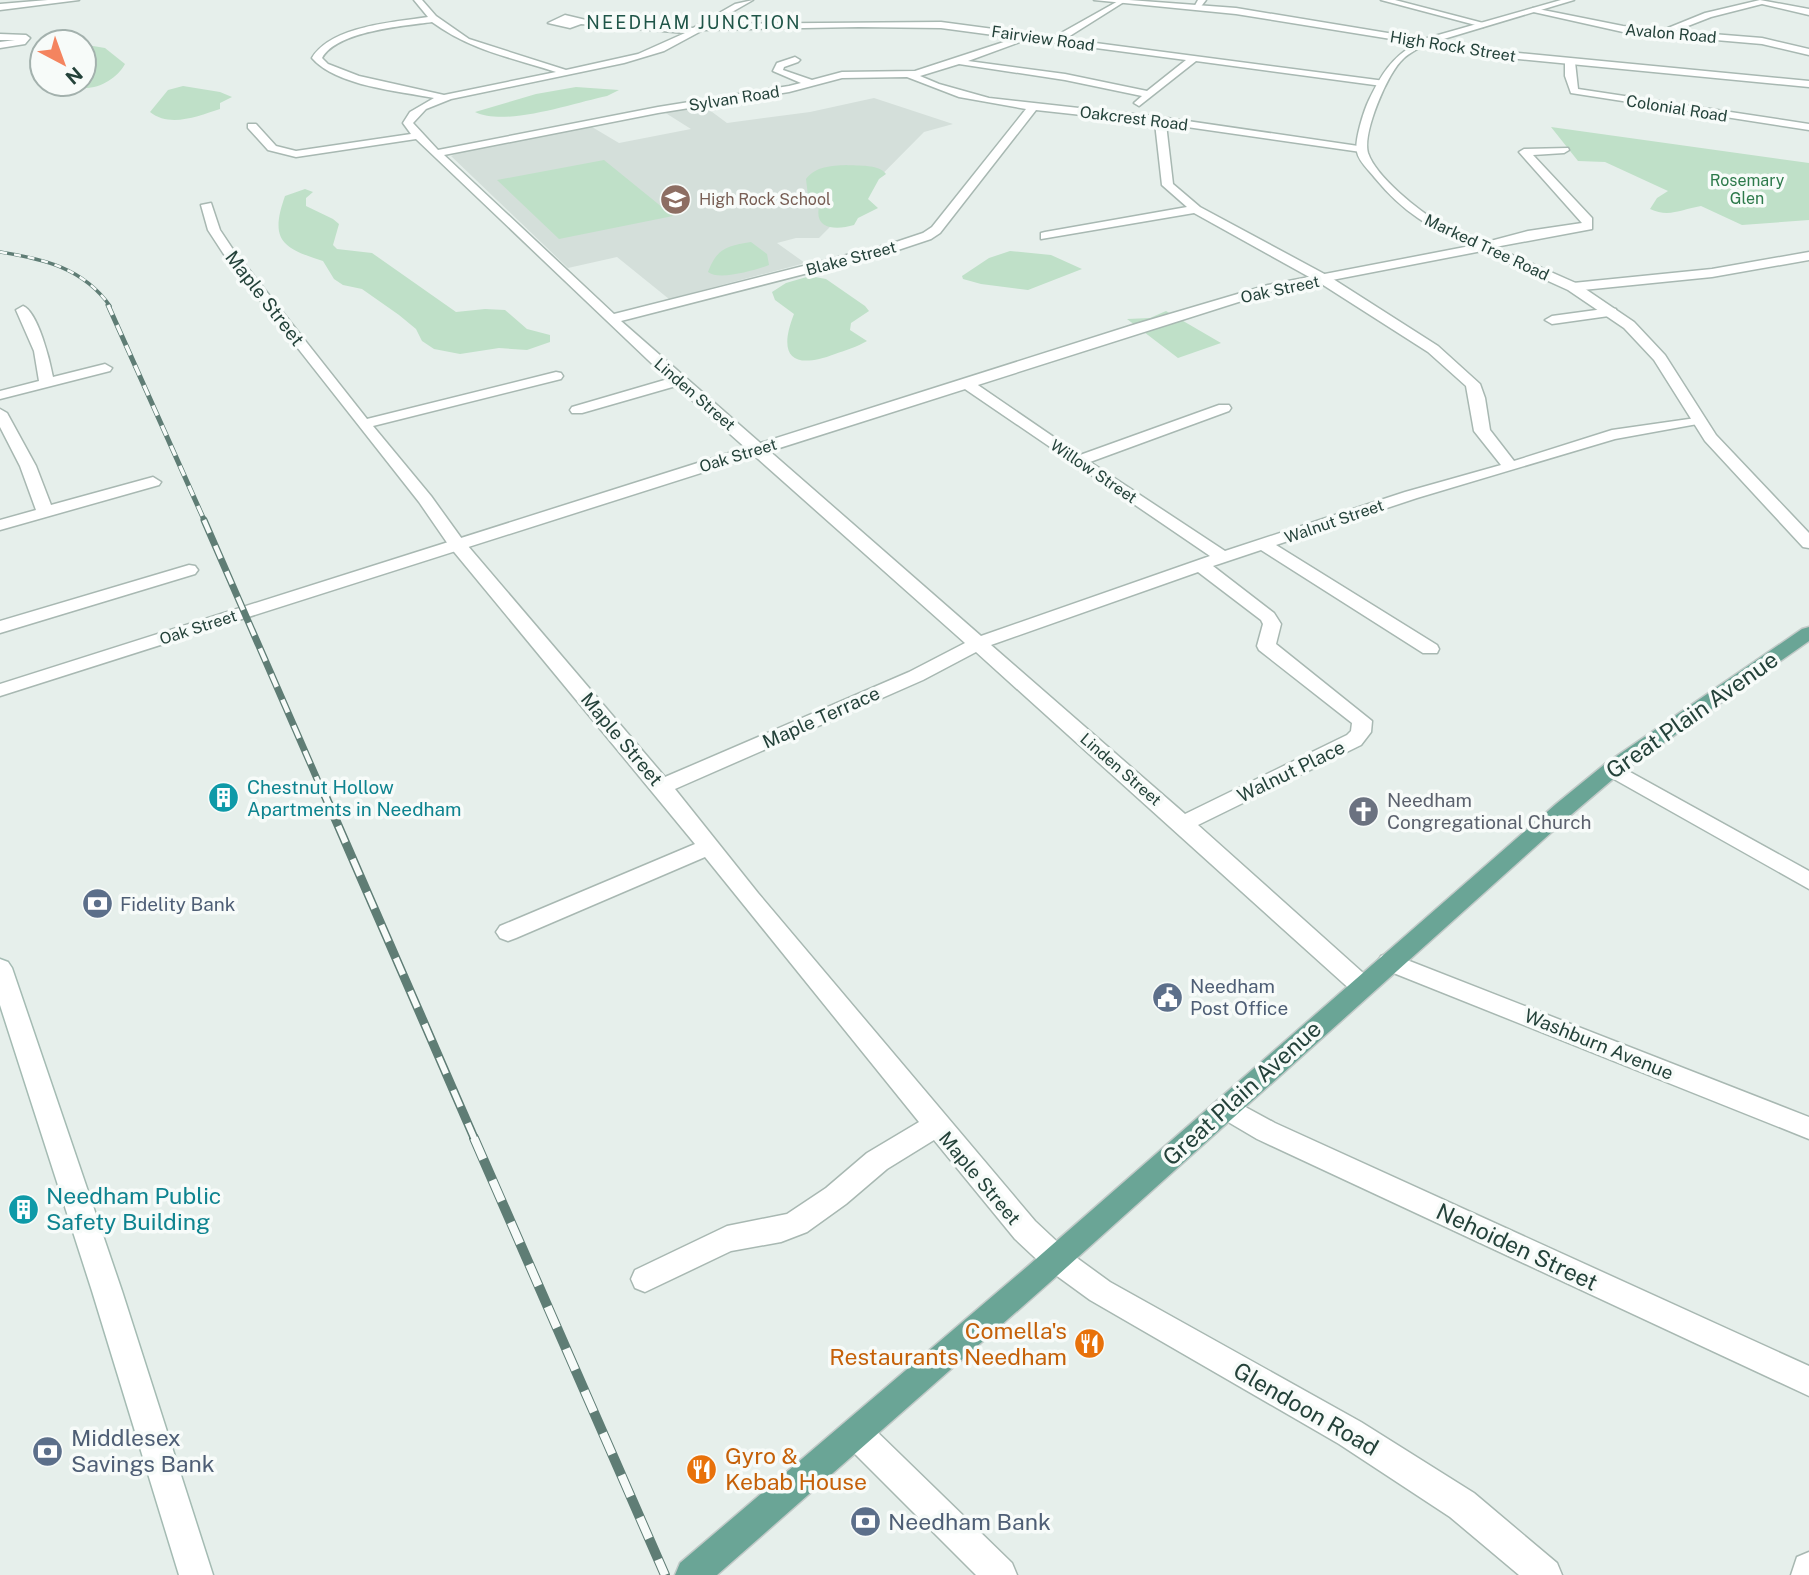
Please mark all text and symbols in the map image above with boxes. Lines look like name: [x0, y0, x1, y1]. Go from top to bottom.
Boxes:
district label: NEEDHAM JUNCTION: [586, 12, 802, 33]
street label: Avalon Road: [1624, 20, 1717, 47]
street label: Fairview Road: [990, 22, 1096, 55]
street label: High Rock Street: [1389, 27, 1517, 66]
north arrow: [28, 28, 98, 98]
text: N: [61, 63, 87, 89]
street label: Sylvan Road: [687, 82, 781, 115]
street label: Colonial Road: [1625, 91, 1729, 126]
street label: Oakcrest Road: [1079, 102, 1189, 135]
park label: Rosemary Glen: [1710, 171, 1785, 208]
school or university icon: High Rock School: [659, 182, 693, 216]
place label: High Rock School: [699, 190, 831, 209]
street label: Marked Tree Road: [1421, 210, 1552, 285]
street label: Blake Street: [804, 237, 898, 280]
street label: Maple Street: [221, 246, 309, 350]
street label: Oak Street: [1239, 272, 1321, 307]
street label: Linden Street: [650, 354, 739, 435]
street label: Oak Street: [697, 435, 779, 476]
street label: Willow Street: [1047, 435, 1141, 507]
street label: Walnut Street: [1282, 496, 1386, 547]
street label: Oak Street: [157, 606, 239, 649]
street label: Great Plain Avenue: [1601, 645, 1783, 784]
street label: Maple Terrace: [759, 681, 883, 753]
street label: Maple Street: [577, 688, 667, 790]
street label: Linden Street: [1076, 729, 1165, 810]
street label: Walnut Place: [1234, 736, 1348, 806]
place label: Chestnut Hollow Apartments in Needham: [247, 776, 461, 820]
building icon: Chestnut Hollow Apartments in Needham: [207, 781, 241, 815]
place label: Needham Congregational Church: [1387, 789, 1591, 833]
church icon: Needham Congregational Church: [1347, 794, 1381, 828]
bank icon: Fidelity Bank: [80, 887, 114, 921]
place label: Fidelity Bank: [120, 893, 236, 915]
place label: Needham Post Office: [1190, 975, 1288, 1019]
public building icon: Needham Post Office: [1150, 980, 1184, 1014]
street label: Washburn Avenue: [1521, 1004, 1677, 1084]
street label: Great Plain Avenue: [1157, 1015, 1326, 1171]
street label: Maple Street: [935, 1127, 1025, 1229]
place label: Needham Public Safety Building: [46, 1182, 221, 1235]
building icon: Needham Public Safety Building: [6, 1192, 40, 1226]
street label: Nehoiden Street: [1432, 1197, 1602, 1296]
place label: Comella's Restaurants Needham: [829, 1317, 1067, 1370]
restaurant icon: Comella's Restaurants Needham: [1073, 1327, 1107, 1361]
street label: Glendoon Road: [1229, 1356, 1383, 1461]
place label: Middlesex Savings Bank: [71, 1424, 215, 1477]
bank icon: Middlesex Savings Bank: [31, 1434, 65, 1468]
place label: Gyro & Kebab House: [725, 1442, 867, 1495]
restaurant icon: Gyro & Kebab House: [685, 1452, 719, 1486]
bank icon: Needham Bank: [848, 1505, 882, 1539]
place label: Needham Bank: [888, 1508, 1051, 1535]

